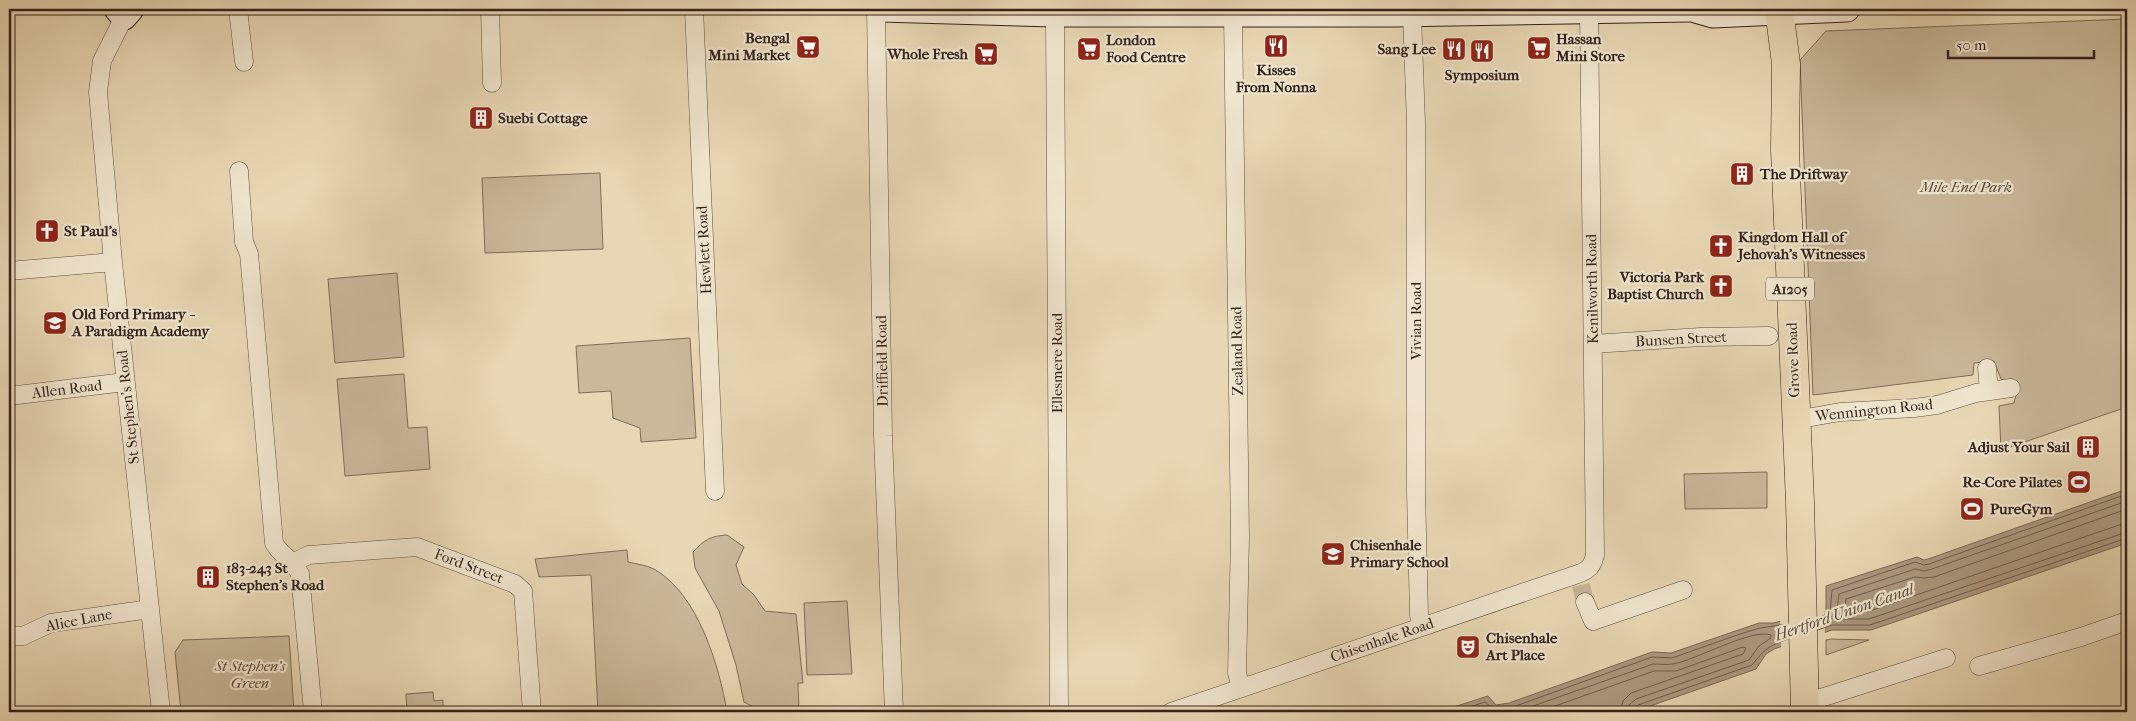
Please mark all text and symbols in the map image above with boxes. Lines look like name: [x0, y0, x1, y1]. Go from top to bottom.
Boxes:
scale bar: [1948, 28, 2095, 60]
place label: Bengal Mini Market: [707, 29, 791, 64]
place label: Hassan Mini Store: [1555, 30, 1625, 65]
place label: London Food Centre: [1105, 31, 1186, 66]
restaurant icon: Kisses From Nonna: [1263, 33, 1289, 59]
supermarket icon: Bengal Mini Market: [795, 34, 821, 60]
supermarket icon: Hassan Mini Store: [1526, 35, 1552, 61]
supermarket icon: London Food Centre: [1076, 36, 1102, 62]
restaurant icon: Sang Lee: [1441, 36, 1467, 62]
text: 50 m: [1956, 36, 1987, 54]
restaurant icon: Symposium: [1469, 38, 1495, 64]
place label: Sang Lee: [1377, 40, 1437, 58]
supermarket icon: Whole Fresh: [973, 41, 999, 67]
place label: Whole Fresh: [886, 45, 969, 63]
place label: Kisses From Nonna: [1235, 61, 1317, 96]
place label: Symposium: [1445, 66, 1520, 84]
building icon: Suebi Cottage: [468, 105, 494, 131]
place label: Suebi Cottage: [498, 109, 588, 127]
building icon: The Driftway: [1729, 161, 1755, 187]
place label: The Driftway: [1759, 165, 1849, 183]
park label: Mile End Park: [1919, 178, 2012, 196]
street label: Hewlett Road: [693, 204, 715, 295]
church icon: St Paul's: [34, 218, 60, 244]
place label: St Paul's: [64, 222, 118, 240]
place label: Kingdom Hall of Jehovah's Witnesses: [1736, 228, 1866, 263]
street label: Kenilworth Road: [1582, 233, 1602, 344]
church icon: Kingdom Hall of Jehovah's Witnesses: [1708, 233, 1734, 259]
place label: Victoria Park Baptist Church: [1607, 268, 1705, 303]
church icon: Victoria Park Baptist Church: [1708, 273, 1734, 299]
road number: A1205: [1766, 278, 1814, 300]
street label: Vivian Road: [1407, 281, 1425, 361]
place label: Old Ford Primary - A Paradigm Academy: [71, 305, 210, 340]
street label: Zealand Road: [1227, 306, 1247, 396]
school or university icon: Old Ford Primary - A Paradigm Academy: [42, 310, 68, 336]
street label: Ellesmere Road: [1048, 312, 1066, 413]
street label: Driffield Road: [872, 314, 892, 407]
street label: Grove Road: [1783, 321, 1803, 398]
street label: Bunsen Street: [1635, 328, 1728, 350]
street label: St Stephen's Road: [113, 348, 143, 465]
street label: Allen Road: [30, 376, 104, 402]
street label: Wennington Road: [1813, 395, 1935, 425]
building icon: Adjust Your Sail: [2075, 434, 2101, 460]
place label: Adjust Your Sail: [1967, 438, 2071, 456]
sports icon: Re-Core Pilates: [2066, 469, 2092, 495]
place label: Re-Core Pilates: [1963, 473, 2062, 491]
sports icon: PureGym: [1959, 496, 1985, 522]
place label: PureGym: [1990, 500, 2053, 518]
place label: Chisenhale Primary School: [1350, 536, 1450, 571]
school or university icon: Chisenhale Primary School: [1320, 541, 1346, 567]
street label: Ford Street: [432, 545, 507, 588]
place label: 183-243 St Stephen's Road: [226, 559, 325, 594]
building icon: 183-243 St Stephen's Road: [195, 564, 221, 590]
water label: Hertford Union Canal: [1771, 579, 1918, 645]
street label: Alice Lane: [43, 605, 114, 635]
street label: Chisenhale Road: [1328, 614, 1437, 666]
place label: Chisenhale Art Place: [1485, 629, 1558, 664]
theatre icon: Chisenhale Art Place: [1455, 634, 1481, 660]
park label: St Stephen's Green: [214, 657, 286, 692]

